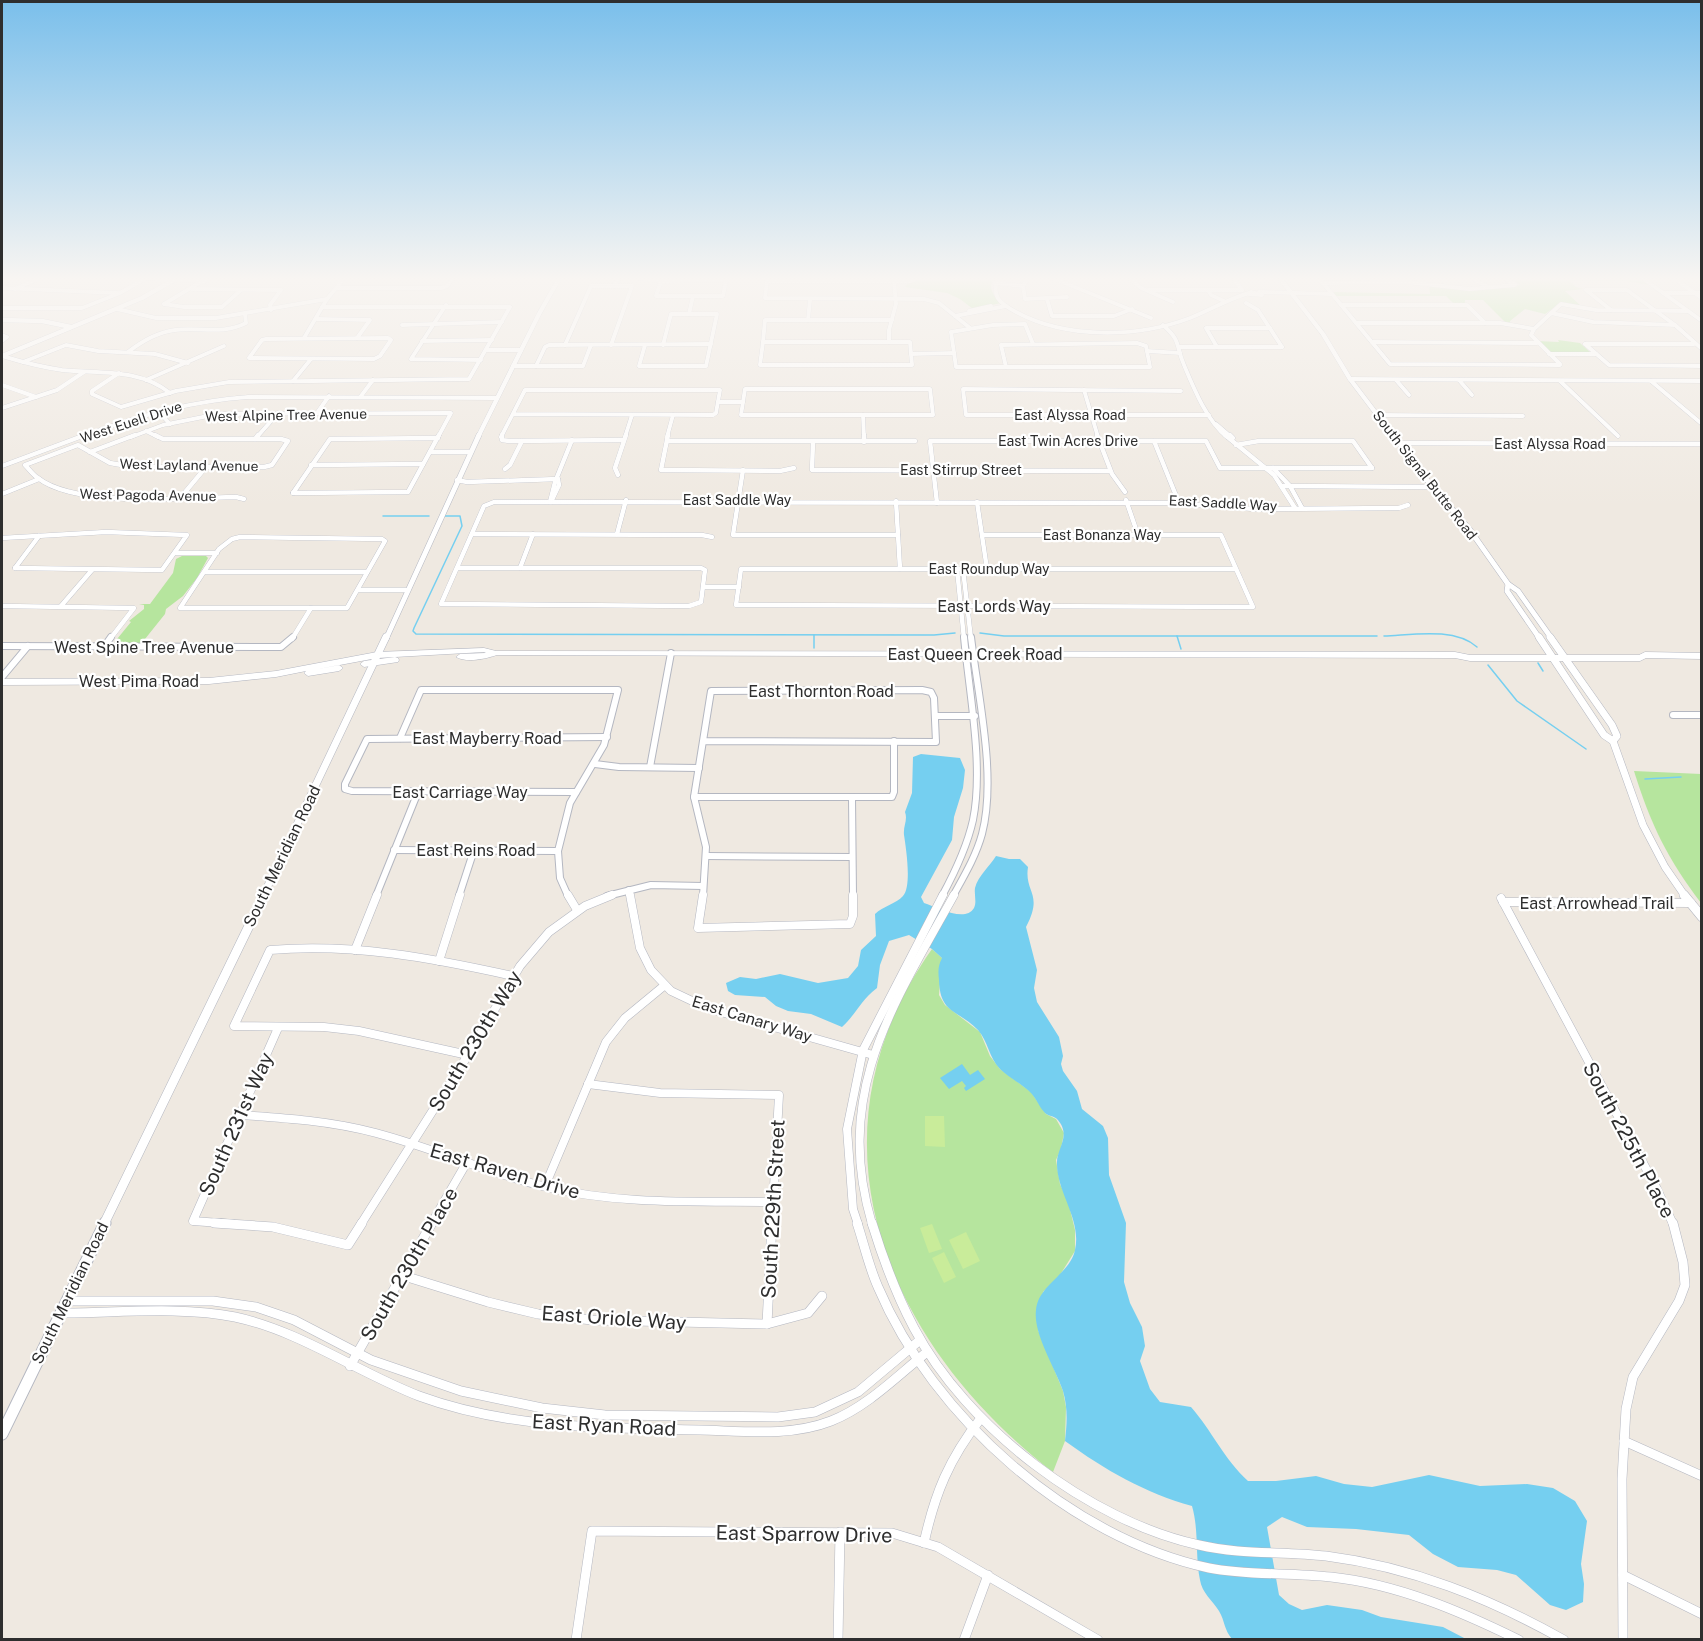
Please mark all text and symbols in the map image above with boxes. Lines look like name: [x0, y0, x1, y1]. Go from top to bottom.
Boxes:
street label: West Euell Drive: [78, 398, 184, 446]
street label: West Alpine Tree Avenue: [205, 406, 367, 424]
street label: East Alyssa Road: [1014, 407, 1126, 423]
street label: South Signal Butte Road: [1370, 407, 1480, 543]
street label: East Twin Acres Drive: [998, 433, 1138, 449]
street label: East Alyssa Road: [1494, 436, 1606, 452]
street label: West Layland Avenue: [119, 456, 259, 474]
street label: East Stirrup Street: [900, 462, 1022, 478]
street label: West Pagoda Avenue: [79, 486, 217, 504]
street label: East Saddle Way: [683, 492, 792, 508]
street label: East Saddle Way: [1168, 492, 1278, 514]
street label: East Bonanza Way: [1043, 527, 1162, 543]
street label: East Roundup Way: [928, 561, 1050, 577]
street label: East Lords Way: [937, 597, 1051, 616]
street label: West Spine Tree Avenue: [54, 638, 234, 657]
street label: East Queen Creek Road: [887, 645, 1063, 664]
street label: West Pima Road: [79, 672, 199, 691]
street label: East Thornton Road: [748, 682, 894, 701]
street label: East Mayberry Road: [412, 729, 562, 748]
street label: South Meridian Road: [239, 782, 325, 930]
street label: East Carriage Way: [392, 783, 528, 802]
street label: East Reins Road: [416, 841, 536, 860]
street label: East Arrowhead Trail: [1520, 894, 1675, 913]
street label: South 230th Way: [423, 966, 527, 1116]
street label: East Canary Way: [690, 992, 815, 1046]
street label: South 231st Way: [194, 1048, 279, 1200]
street label: South 225th Place: [1578, 1058, 1680, 1222]
street label: South 229th Street: [756, 1119, 790, 1299]
street label: East Raven Drive: [427, 1138, 583, 1204]
street label: South 230th Place: [355, 1183, 463, 1345]
street label: South Meridian Road: [27, 1219, 113, 1367]
street label: East Oriole Way: [541, 1301, 688, 1335]
street label: East Ryan Road: [531, 1409, 677, 1441]
street label: East Sparrow Drive: [715, 1520, 893, 1548]

